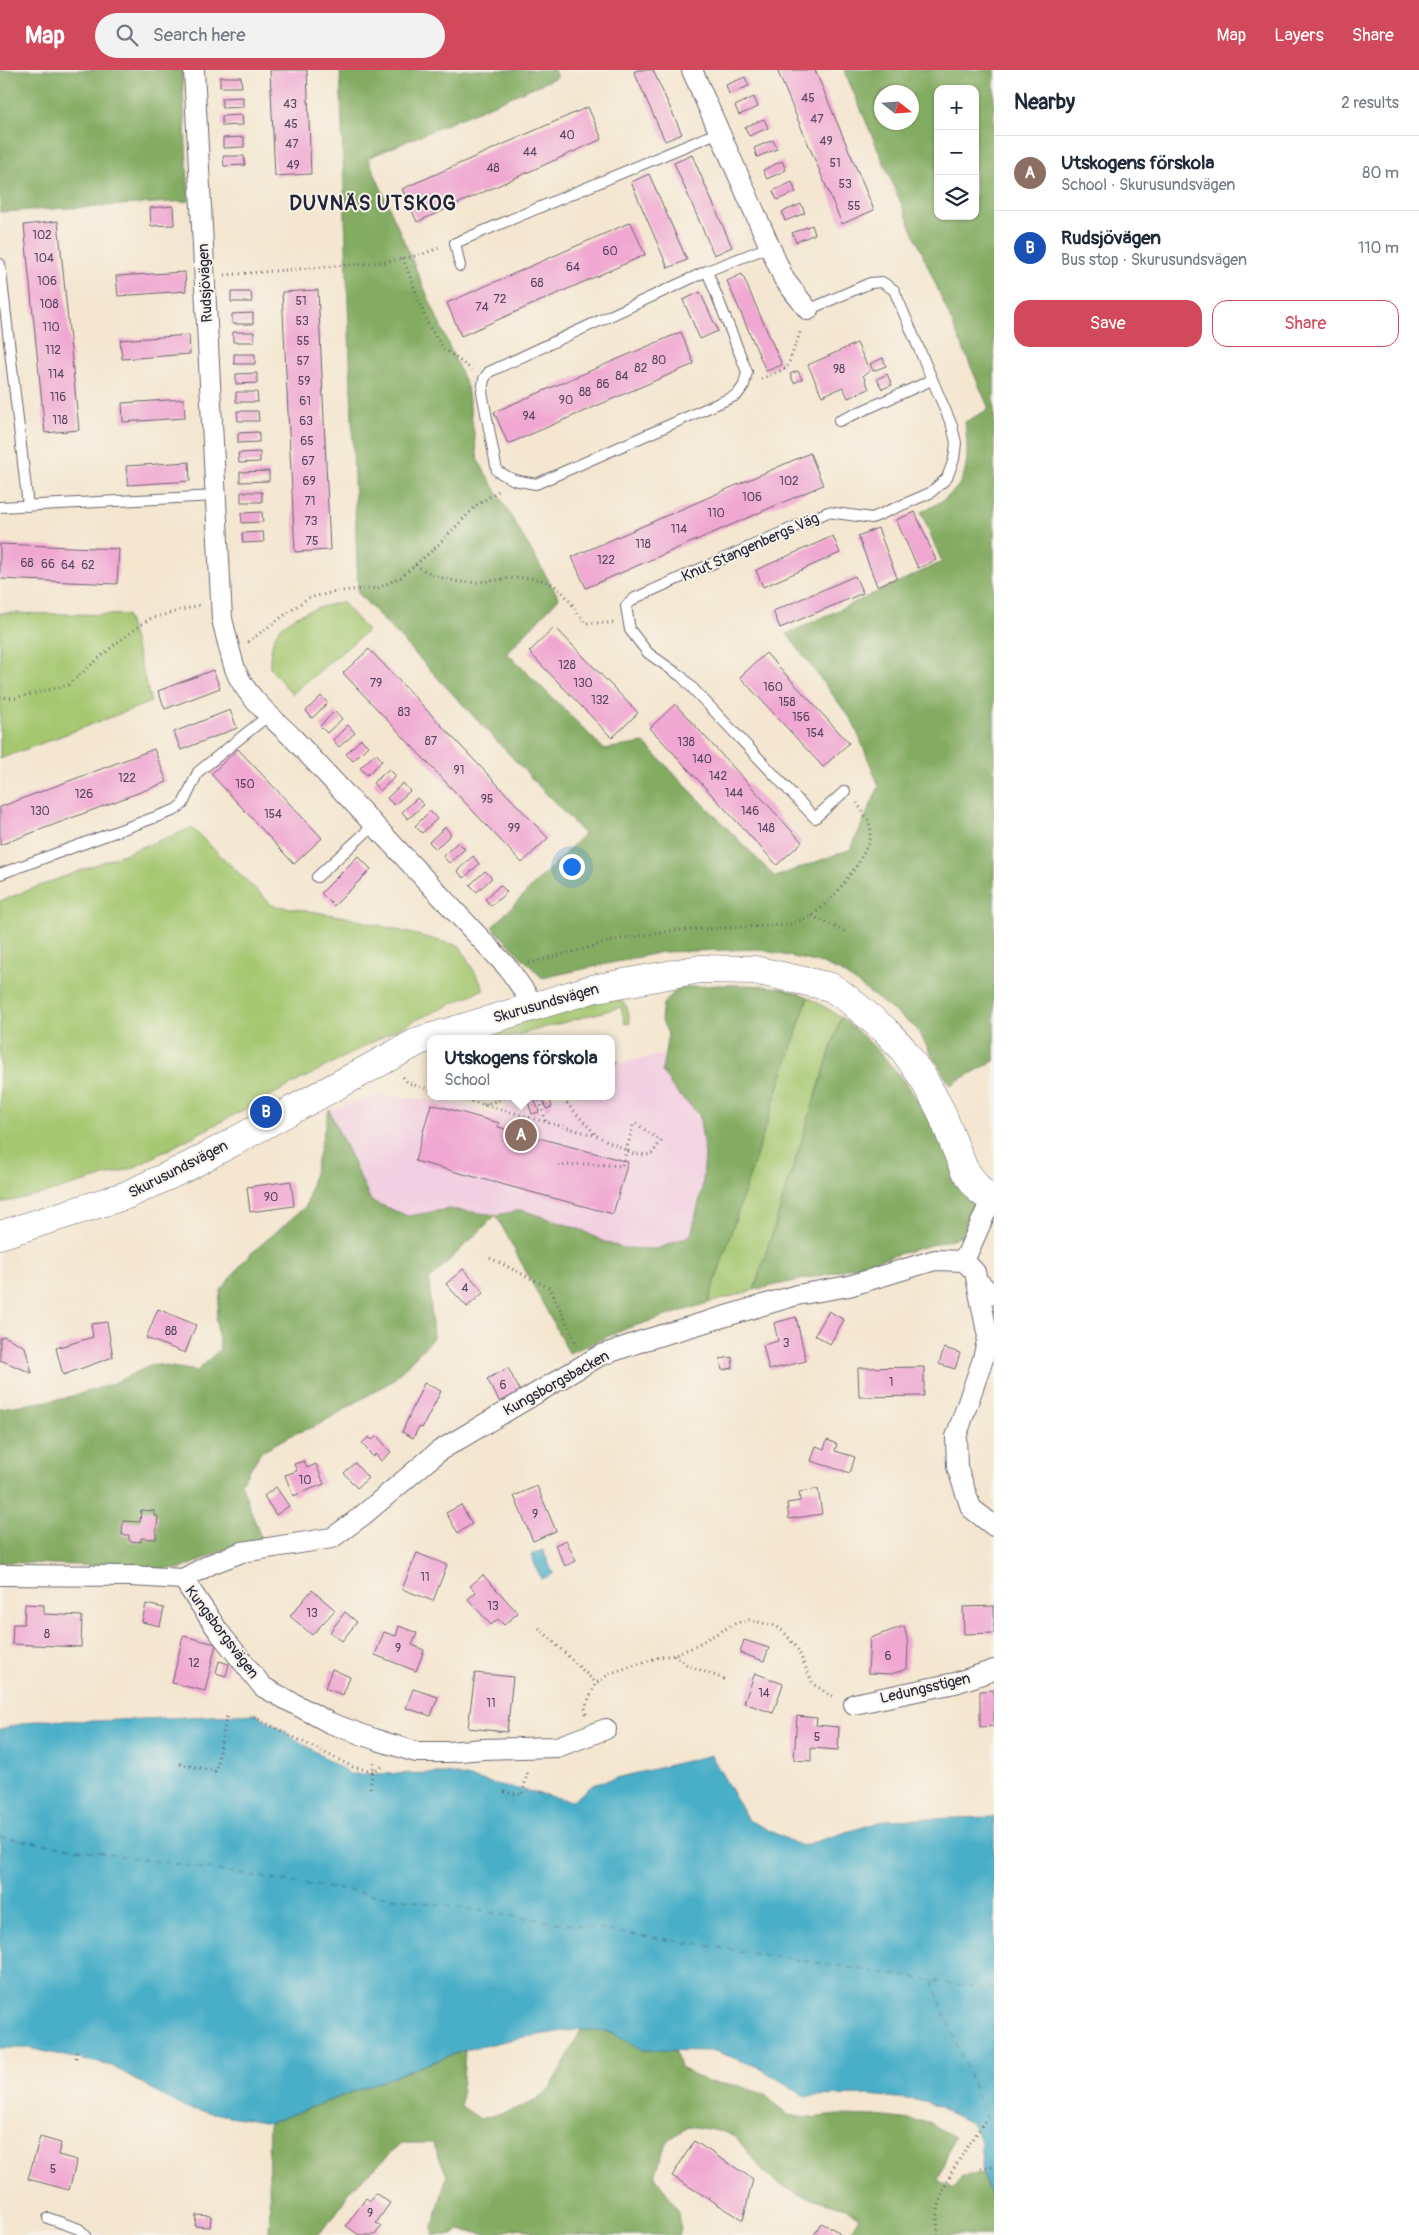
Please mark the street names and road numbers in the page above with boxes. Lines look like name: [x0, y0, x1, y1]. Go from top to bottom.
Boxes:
street label: Rudsjövägen: [194, 243, 217, 323]
street label: Knut Stangenbergs Väg: [678, 509, 822, 586]
street label: Skurusundsvägen: [491, 979, 601, 1028]
street label: Skurusundsvägen: [125, 1136, 231, 1203]
street label: Kungsborgsbacken: [500, 1346, 613, 1420]
street label: Kungsborgsvägen: [180, 1582, 263, 1682]
street label: Ledungsstigen: [878, 1669, 972, 1708]

